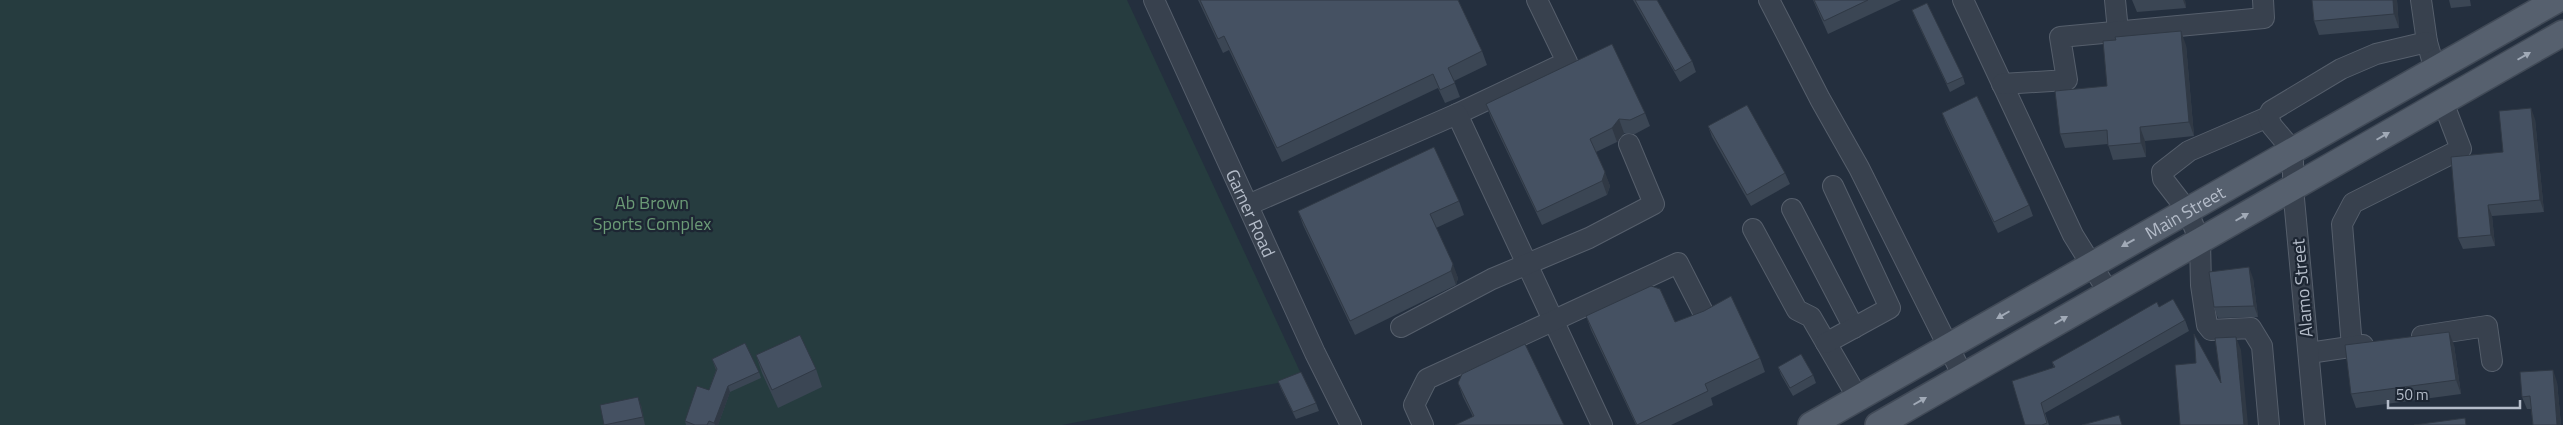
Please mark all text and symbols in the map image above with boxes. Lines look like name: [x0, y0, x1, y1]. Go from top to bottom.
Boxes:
one-way arrow: [2517, 51, 2530, 60]
one-way arrow: [2376, 132, 2390, 141]
street label: Garner Road: [1219, 164, 1283, 261]
street label: Main Street: [2140, 178, 2230, 246]
park label: Ab Brown Sports Complex: [593, 189, 711, 237]
one-way arrow: [2235, 213, 2249, 222]
street label: Alamo Street: [2284, 237, 2320, 338]
one-way arrow: [2122, 239, 2135, 248]
one-way arrow: [1997, 310, 2010, 319]
one-way arrow: [2055, 316, 2068, 325]
scale bar: [2388, 378, 2520, 410]
text: 50 m: [2396, 383, 2429, 406]
one-way arrow: [1914, 396, 1927, 405]

